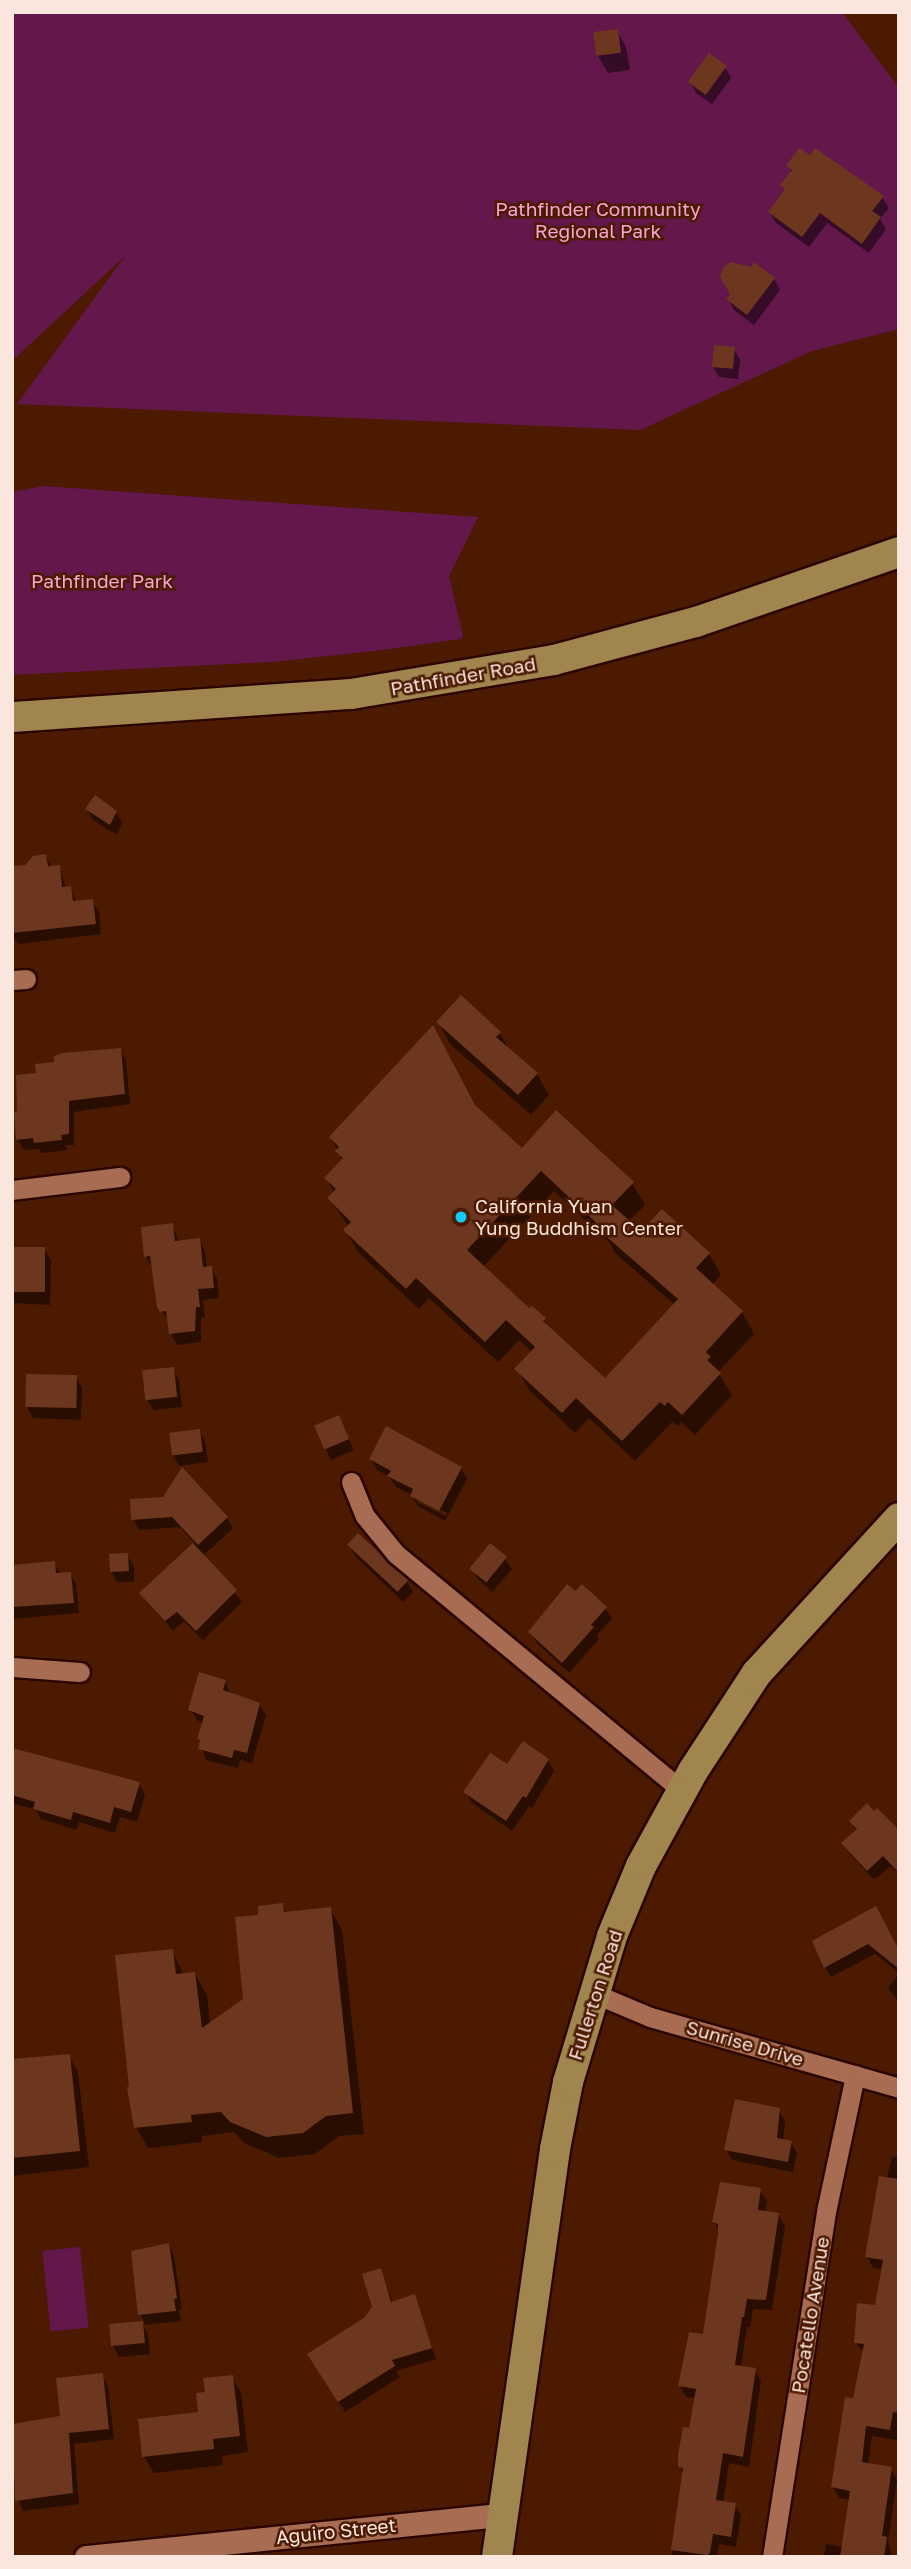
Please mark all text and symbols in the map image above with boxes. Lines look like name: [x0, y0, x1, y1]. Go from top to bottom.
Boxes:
park label: Pathfinder Community Regional Park: [495, 198, 701, 242]
park label: Pathfinder Park: [31, 570, 173, 592]
street label: Pathfinder Road: [389, 652, 537, 700]
place label: California Yuan Yung Buddhism Center: [475, 1195, 683, 1239]
marker: California Yuan Yung Buddhism Center: [453, 1209, 469, 1225]
street label: Fullerton Road: [563, 1927, 627, 2063]
street label: Sunrise Drive: [684, 2015, 806, 2071]
street label: Pocatello Avenue: [786, 2235, 834, 2395]
street label: Aguiro Street: [275, 2513, 397, 2549]

